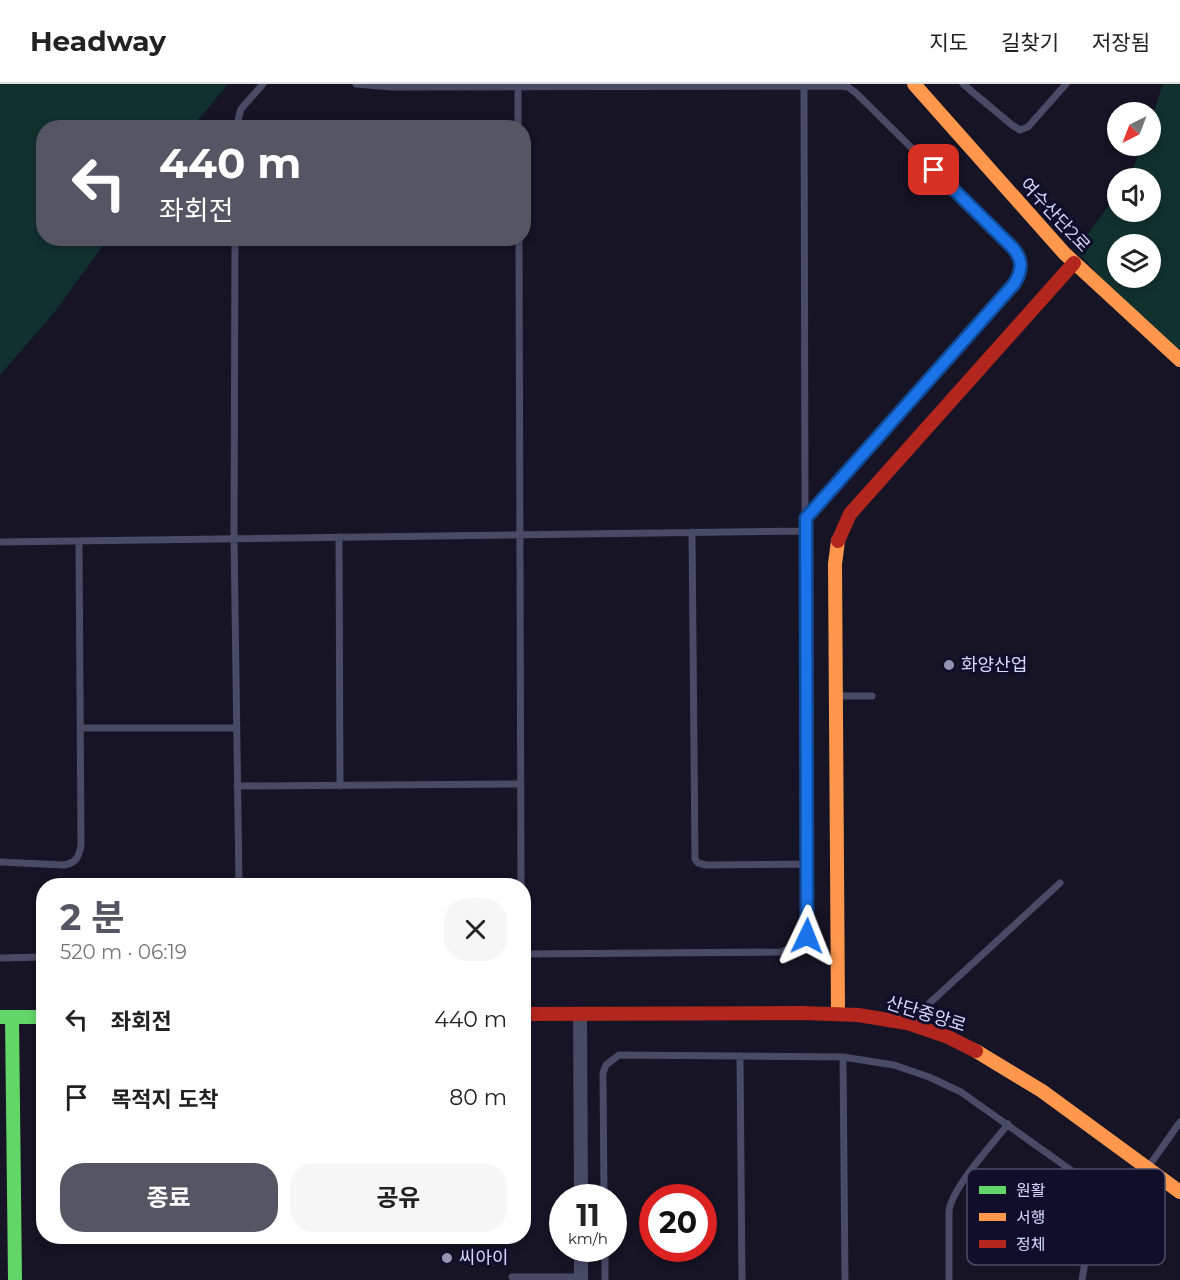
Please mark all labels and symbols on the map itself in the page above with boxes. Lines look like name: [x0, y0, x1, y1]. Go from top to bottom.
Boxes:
north arrow: [1107, 102, 1161, 156]
pin: [908, 144, 959, 195]
street label: 여수산단2로: [1015, 173, 1095, 257]
place label: 화양산업: [961, 654, 1027, 676]
marker: 화양산업: [942, 658, 956, 672]
position arrow: [775, 904, 839, 968]
street label: 산단중앙로: [883, 991, 969, 1037]
legend: [967, 1169, 1165, 1265]
text: 원활: [1016, 1181, 1046, 1200]
speed limit sign: 20: [639, 1184, 717, 1262]
text: 서행: [1016, 1208, 1045, 1227]
text: 정체: [1016, 1235, 1045, 1254]
place label: 씨아이: [459, 1247, 509, 1269]
marker: 씨아이: [440, 1251, 454, 1265]

